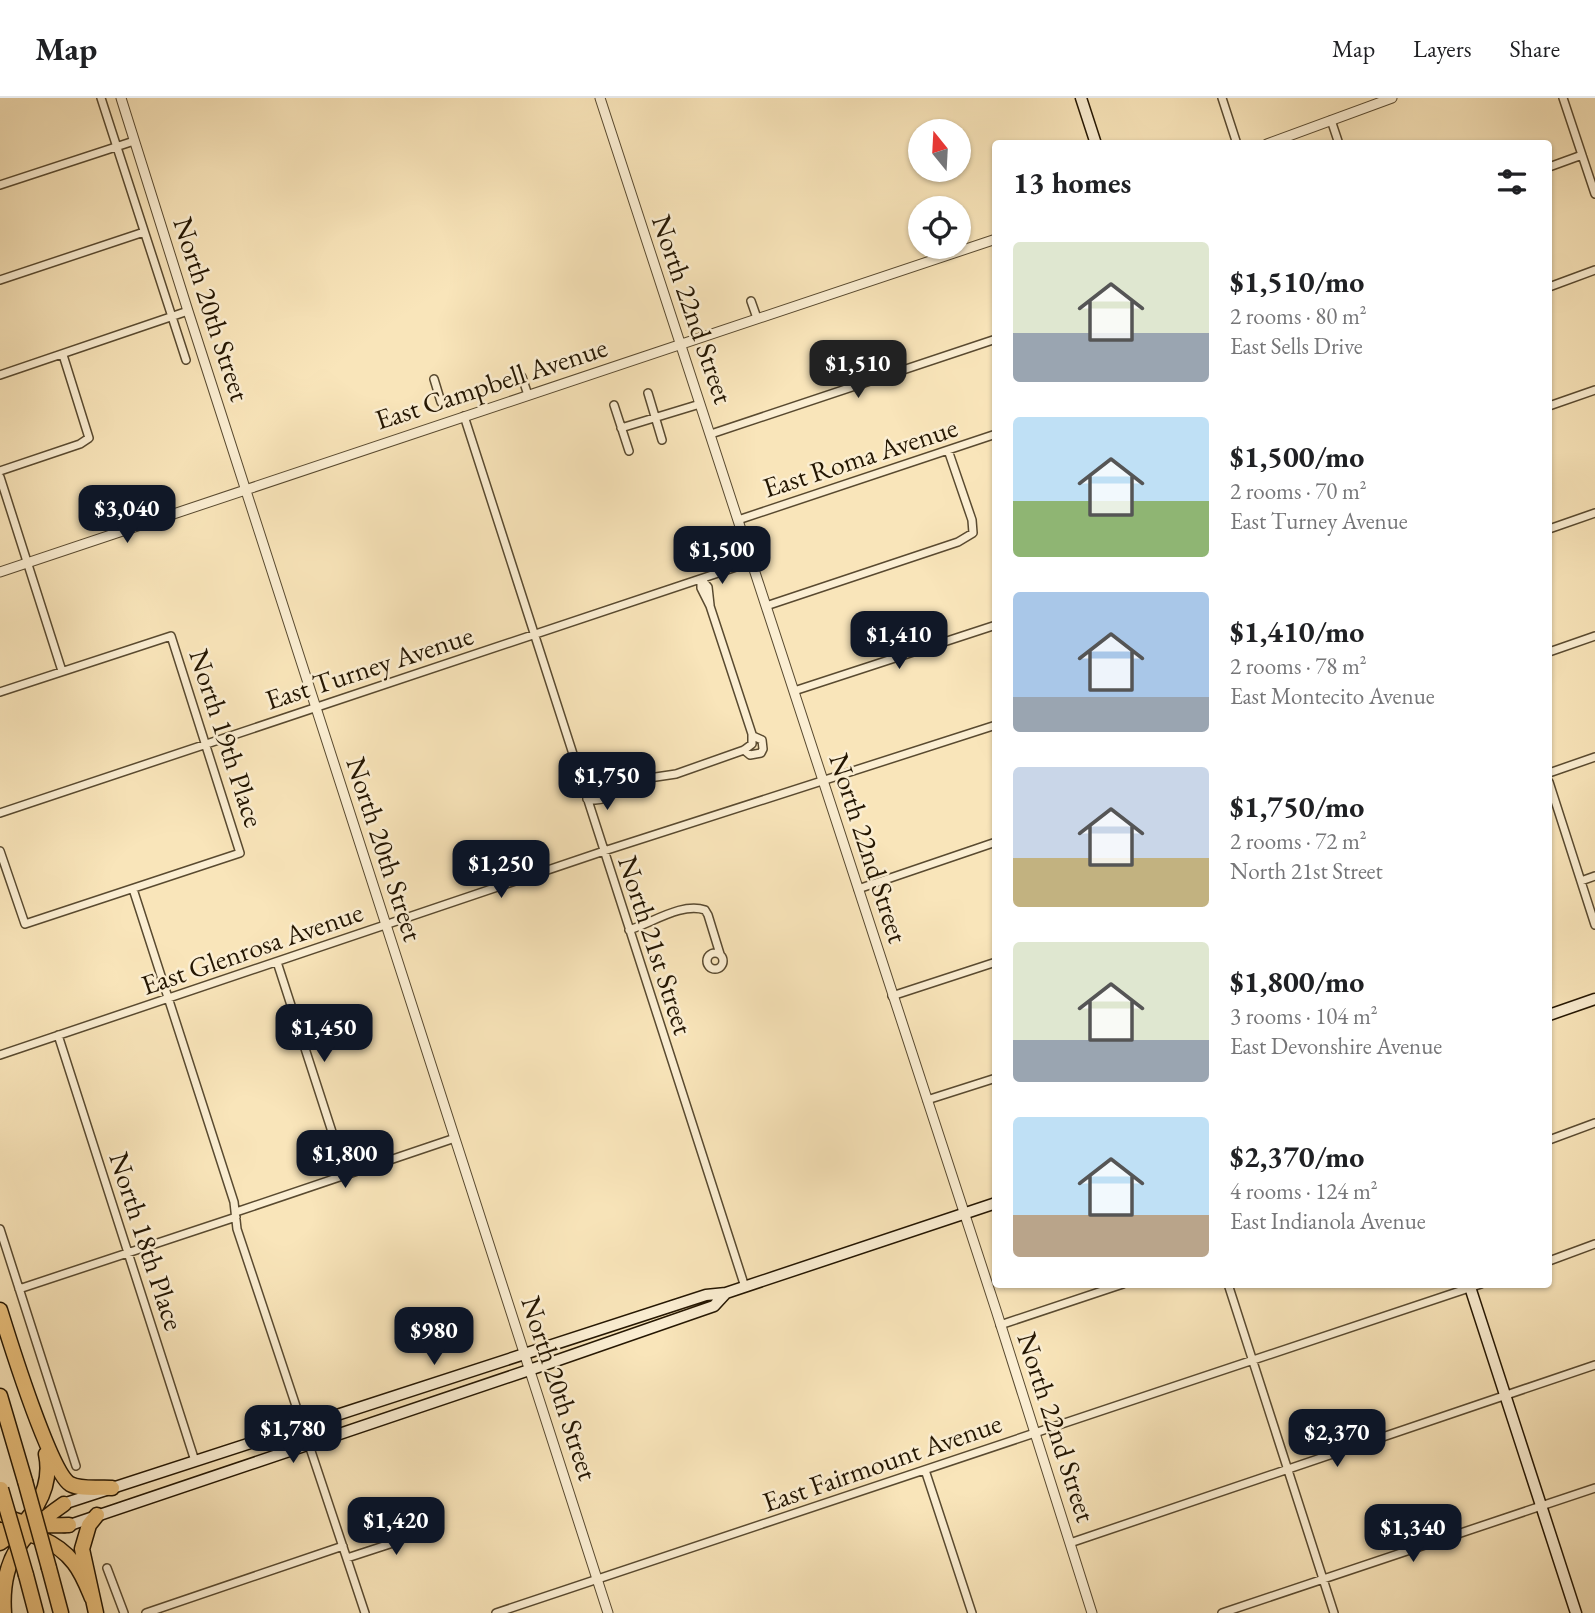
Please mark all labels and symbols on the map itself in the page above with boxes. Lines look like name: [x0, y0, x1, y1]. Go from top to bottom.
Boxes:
north arrow: [908, 119, 971, 182]
street label: North 22nd Street: [644, 210, 742, 408]
street label: North 20th Street: [165, 212, 259, 406]
street label: East Campbell Avenue: [370, 328, 612, 437]
pin: $1,510: [801, 341, 915, 400]
street label: East Roma Avenue: [758, 409, 962, 505]
pin: $3,040: [70, 486, 184, 545]
pin: $1,500: [665, 526, 779, 586]
pin: $1,410: [842, 612, 956, 671]
street label: East Turney Avenue: [260, 616, 478, 718]
street label: North 19th Place: [181, 644, 273, 832]
street label: North 22nd Street: [821, 749, 917, 948]
street label: North 20th Street: [338, 752, 432, 946]
pin: $1,750: [550, 752, 664, 812]
pin: $1,250: [444, 840, 558, 900]
street label: North 21st Street: [610, 851, 702, 1039]
street label: East Glenrosa Avenue: [136, 893, 368, 1003]
pin: $1,450: [267, 1004, 381, 1064]
pin: $1,800: [288, 1130, 402, 1190]
street label: North 18th Place: [101, 1147, 193, 1335]
street label: North 20th Street: [513, 1291, 607, 1485]
pin: $980: [393, 1308, 475, 1367]
street label: North 22nd Street: [1009, 1328, 1105, 1527]
street label: East Fairmount Avenue: [758, 1404, 1006, 1520]
pin: $1,780: [236, 1406, 350, 1465]
pin: $2,370: [1280, 1410, 1394, 1469]
pin: $1,420: [339, 1498, 453, 1557]
pin: $1,340: [1356, 1504, 1470, 1564]

